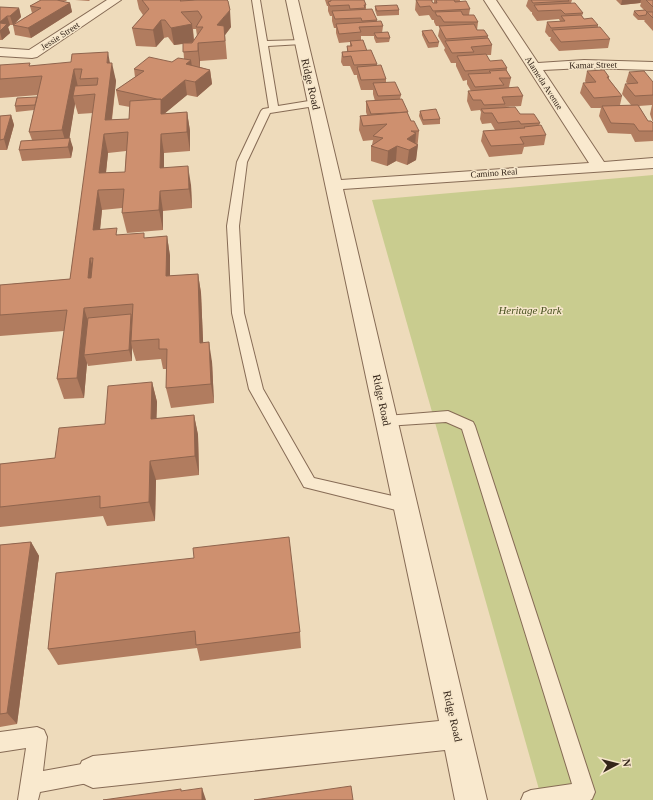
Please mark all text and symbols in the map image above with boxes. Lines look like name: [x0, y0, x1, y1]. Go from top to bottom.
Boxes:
street label: Jessie Street: [39, 19, 82, 52]
street label: Alameda Avenue: [523, 54, 565, 112]
street label: Ridge Road: [299, 57, 323, 111]
street label: Kamar Street: [569, 60, 617, 70]
street label: Camino Real: [470, 166, 518, 180]
park label: Heritage Park: [497, 304, 563, 316]
street label: Ridge Road: [371, 373, 393, 427]
street label: Ridge Road: [441, 689, 465, 743]
north arrow: [597, 744, 637, 784]
text: N: [620, 758, 633, 768]

